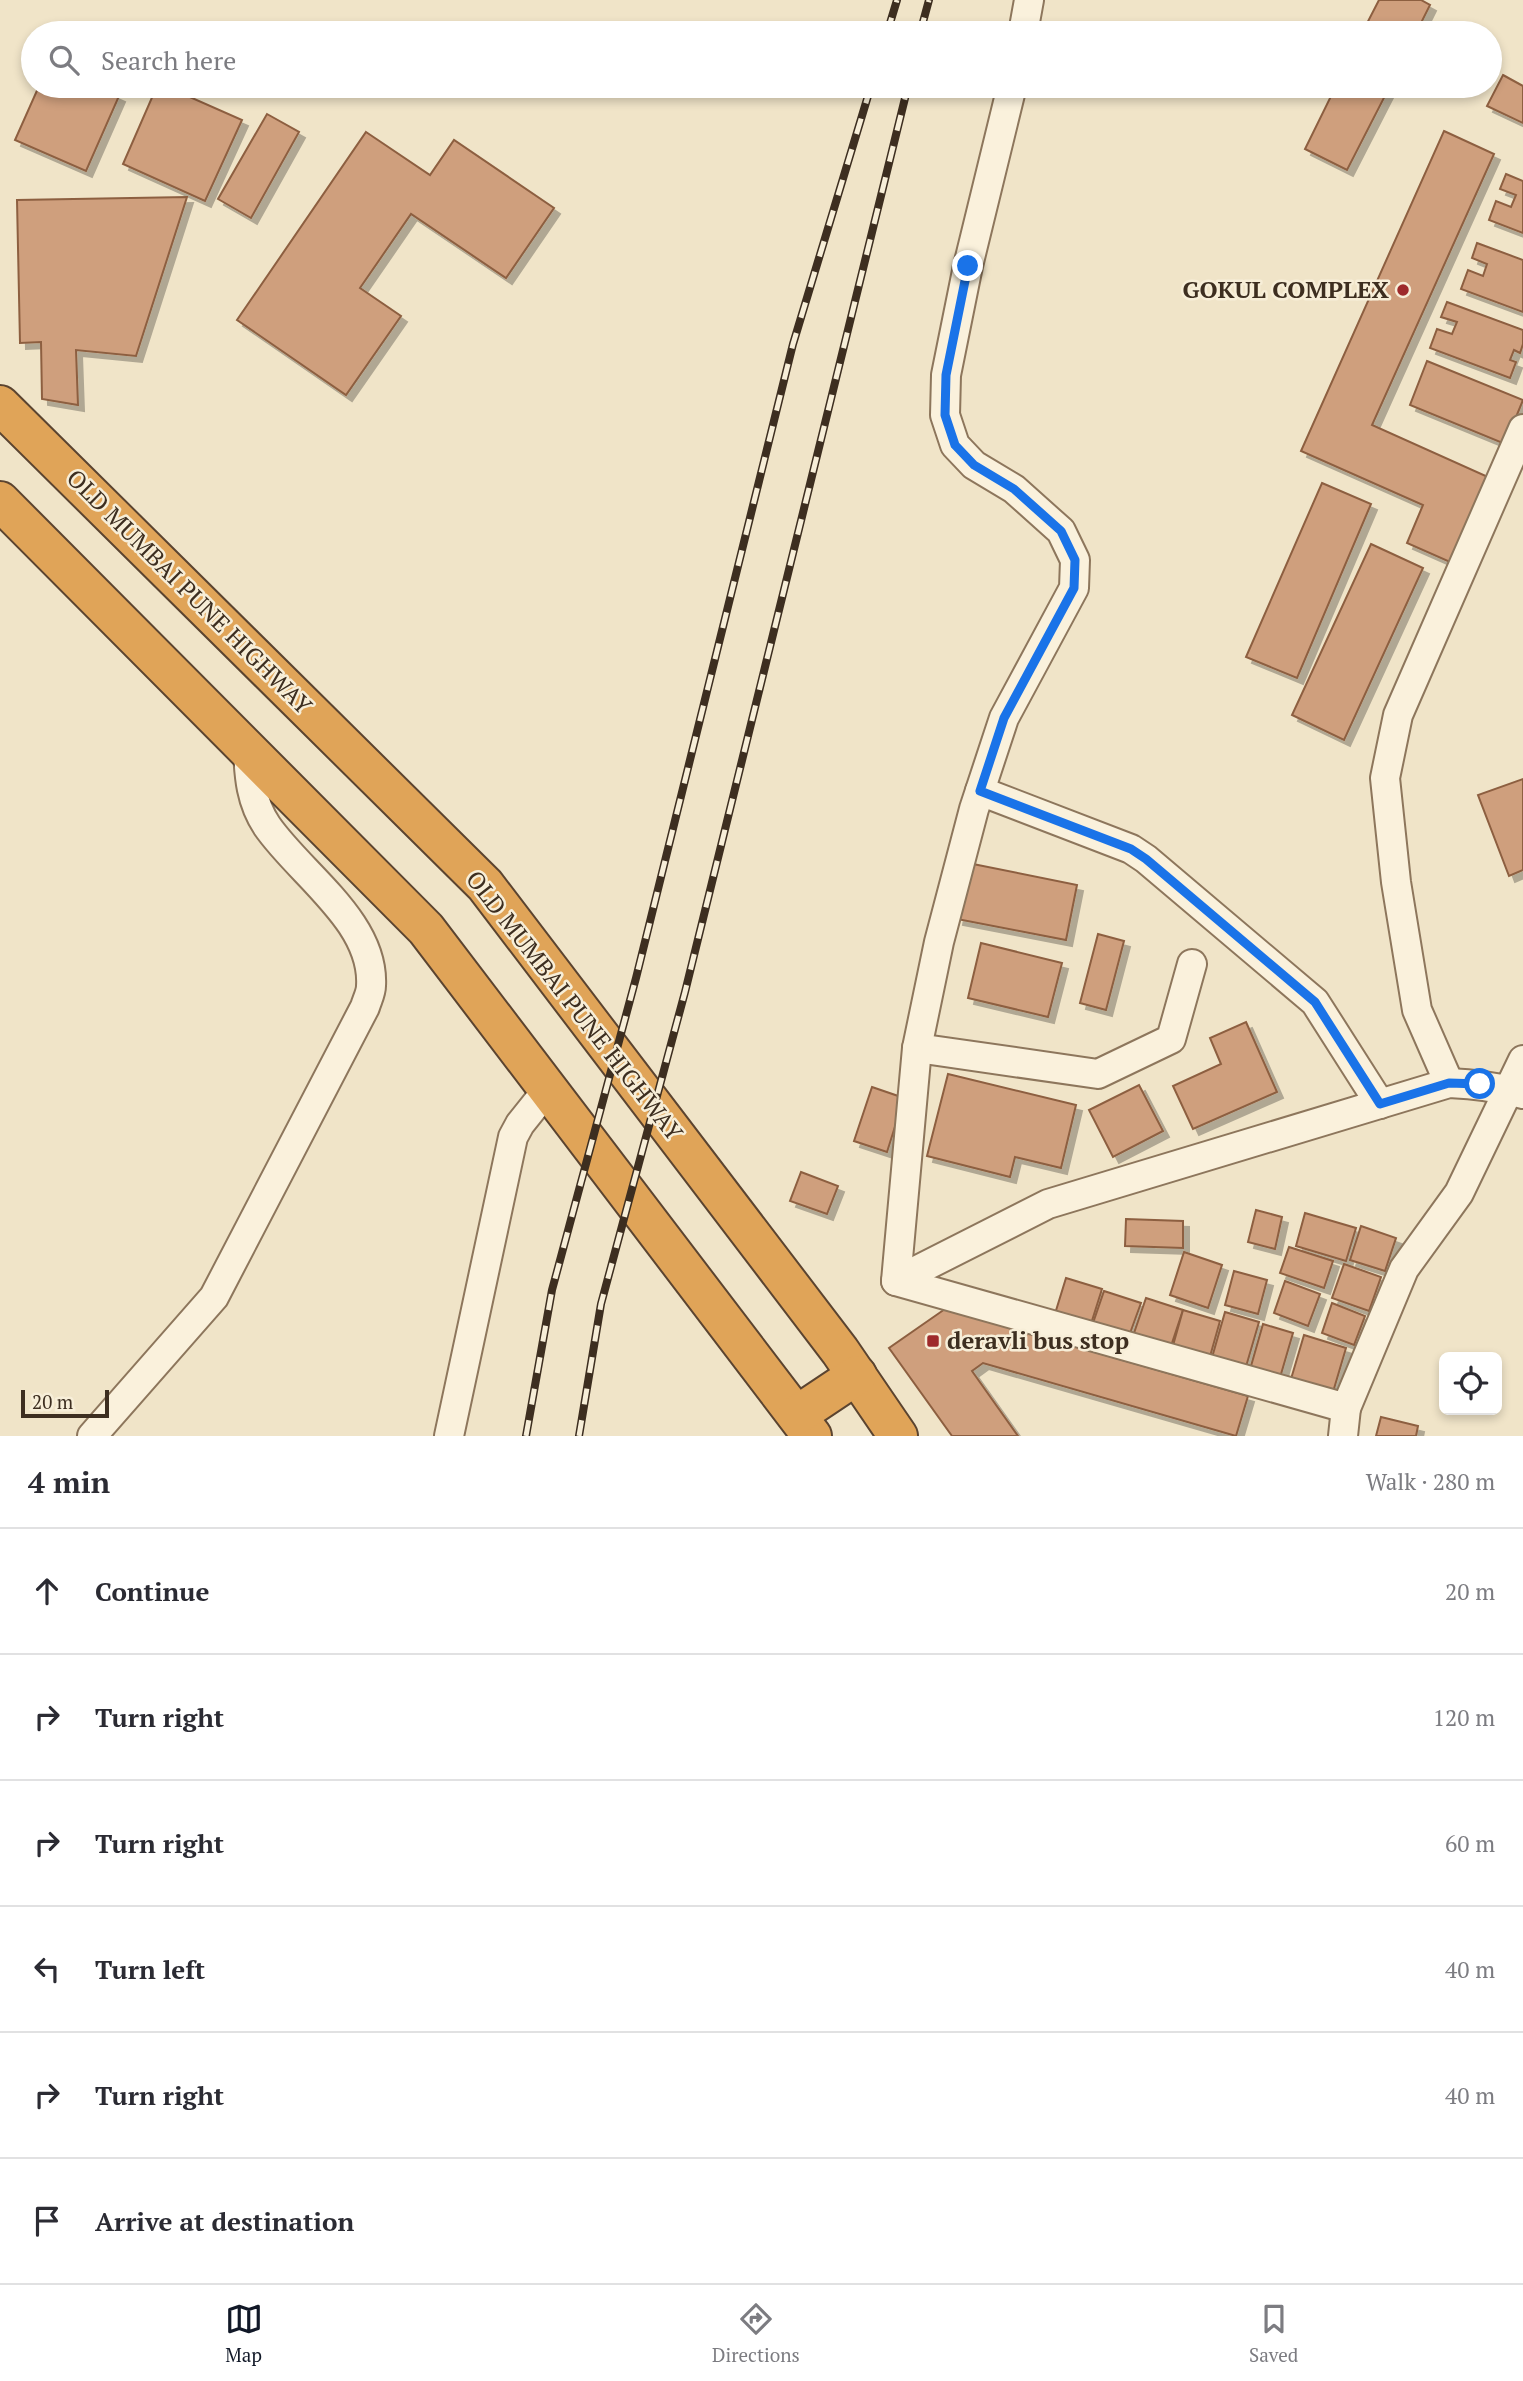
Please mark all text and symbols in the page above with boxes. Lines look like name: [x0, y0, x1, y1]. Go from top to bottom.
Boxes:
search box: [21, 21, 1502, 98]
icon: search: [45, 41, 83, 79]
text: Search here: [101, 43, 236, 77]
route end: [952, 250, 983, 281]
place label: GOKUL COMPLEX: [1182, 273, 1390, 305]
marker: GOKUL COMPLEX: [1395, 282, 1411, 298]
street label: OLD MUMBAI PUNE HIGHWAY: [60, 462, 320, 721]
street label: OLD MUMBAI PUNE HIGHWAY: [459, 864, 691, 1147]
route start: [1464, 1068, 1495, 1099]
place label: deravli bus stop: [947, 1324, 1129, 1356]
marker: deravli bus stop: [925, 1333, 941, 1349]
map controls: [1439, 1352, 1502, 1415]
button: locate: [1439, 1352, 1502, 1415]
scale bar: [21, 1387, 108, 1419]
text: 20 m: [32, 1389, 73, 1414]
text: 4 min: [28, 1462, 110, 1502]
text: Walk · 280 m: [1366, 1466, 1495, 1497]
icon: ahead: [28, 1572, 66, 1610]
text: Continue: [95, 1574, 209, 1608]
text: 20 m: [1445, 1576, 1495, 1607]
icon: right: [28, 1698, 66, 1736]
text: Turn right: [95, 1700, 224, 1734]
text: 120 m: [1433, 1702, 1495, 1733]
icon: right: [28, 1824, 66, 1862]
text: Turn right: [95, 1826, 224, 1860]
text: 60 m: [1445, 1828, 1495, 1859]
icon: left: [28, 1950, 66, 1988]
text: Turn left: [95, 1952, 205, 1986]
text: 40 m: [1445, 1954, 1495, 1985]
icon: right: [28, 2076, 66, 2114]
text: Turn right: [95, 2078, 224, 2112]
text: 40 m: [1445, 2080, 1495, 2111]
icon: arrive: [28, 2202, 66, 2240]
text: Arrive at destination: [95, 2204, 354, 2238]
tab: Map: [225, 2300, 263, 2367]
tab: Directions: [712, 2300, 800, 2367]
tab: Saved: [1249, 2300, 1298, 2367]

